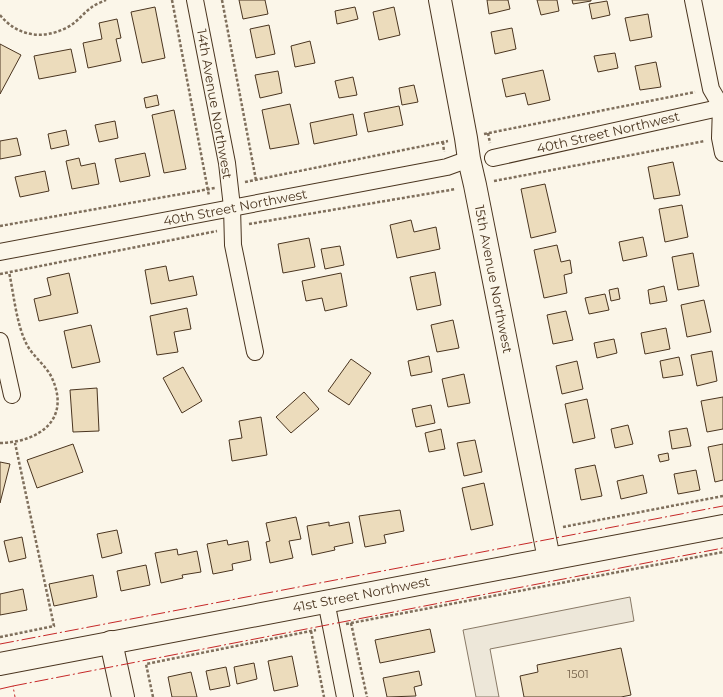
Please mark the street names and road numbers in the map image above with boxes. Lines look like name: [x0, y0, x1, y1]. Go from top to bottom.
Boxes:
street label: 14th Avenue Northwest: [194, 28, 236, 180]
street label: 40th Street Northwest: [535, 108, 681, 156]
street label: 40th Street Northwest: [162, 185, 308, 229]
street label: 15th Avenue Northwest: [472, 203, 516, 355]
street label: 41st Street Northwest: [291, 573, 431, 615]

